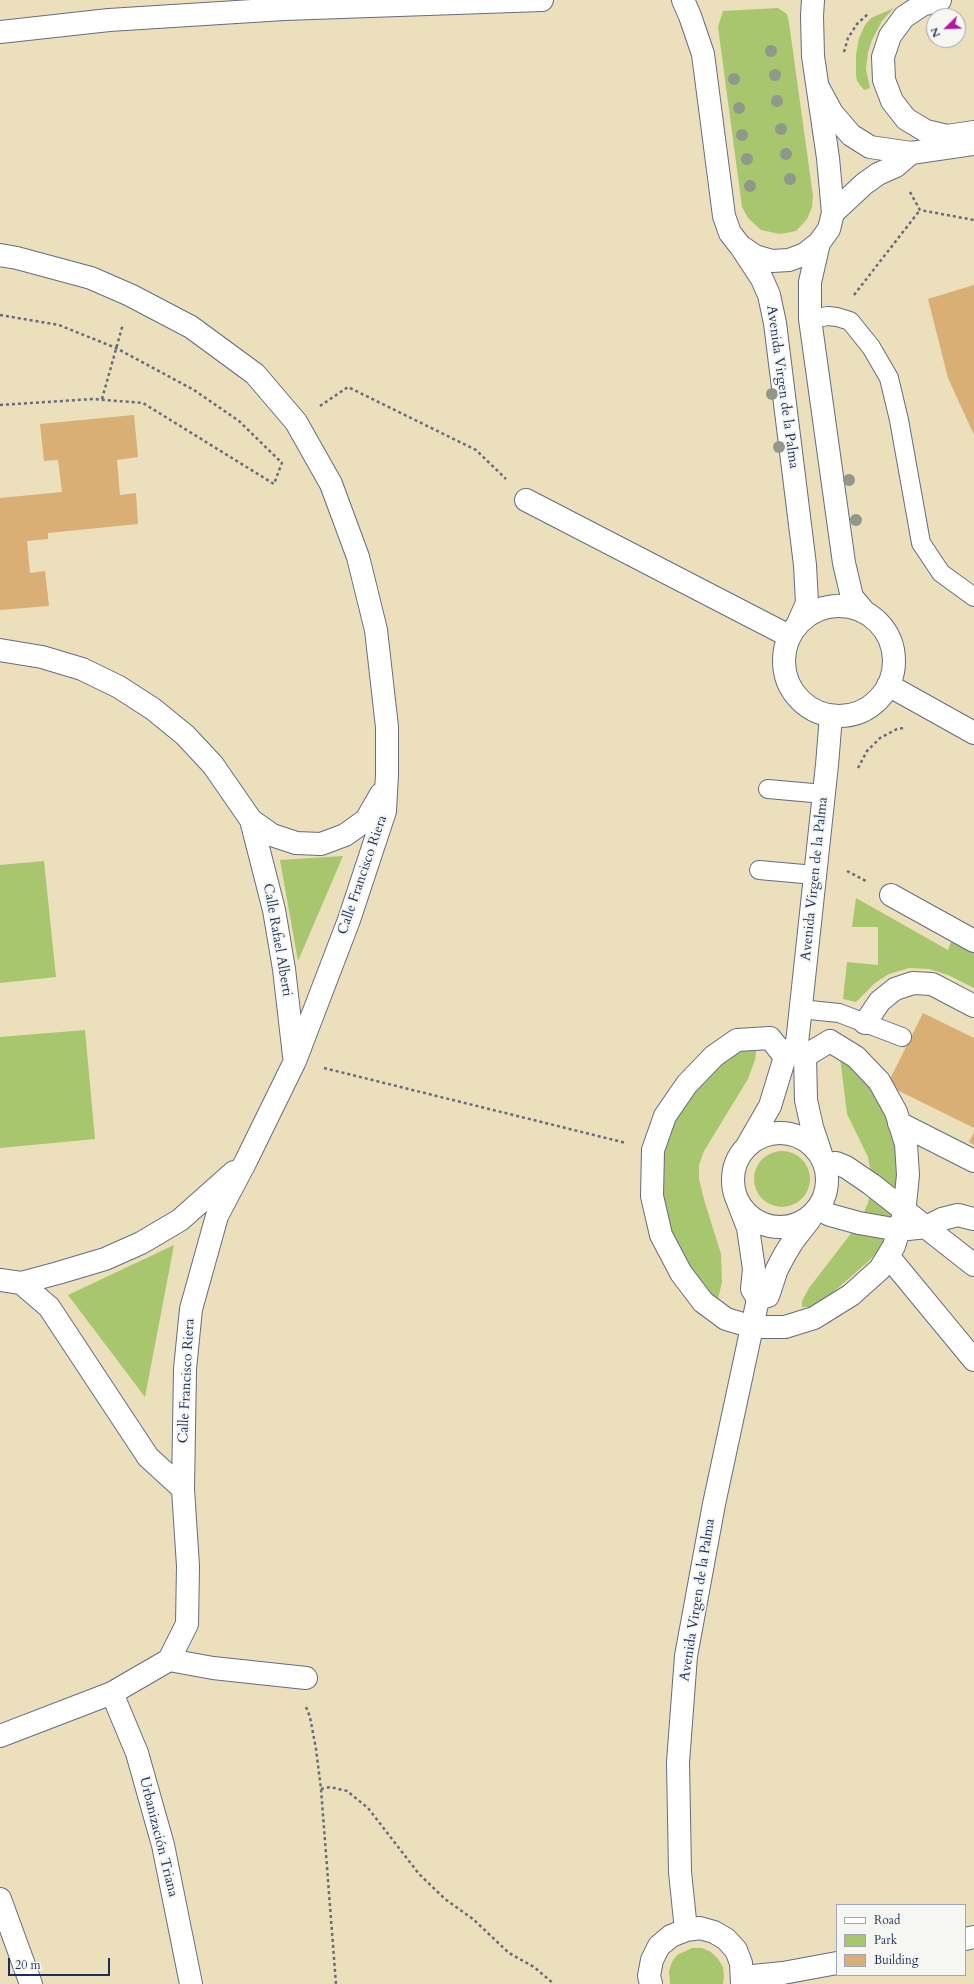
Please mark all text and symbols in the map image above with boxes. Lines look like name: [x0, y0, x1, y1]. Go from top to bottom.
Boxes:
north arrow: [926, 8, 966, 48]
text: N: [927, 25, 944, 40]
street label: Avenida Virgen de la Palma: [762, 304, 802, 470]
street label: Avenida Virgen de la Palma: [798, 796, 832, 962]
street label: Calle Francisco Riera: [335, 813, 391, 937]
street label: Calle Rafael Alberti: [259, 882, 295, 998]
street label: Calle Francisco Riera: [175, 1318, 199, 1444]
street label: Avenida Virgen de la Palma: [677, 1517, 719, 1683]
street label: Urbanización Triana: [135, 1775, 181, 1899]
legend: [836, 1904, 966, 1976]
text: Road: [874, 1912, 900, 1928]
text: Park: [874, 1932, 897, 1948]
scale bar: [10, 1950, 112, 1976]
text: Building: [874, 1952, 918, 1968]
text: 20 m: [15, 1957, 41, 1973]

